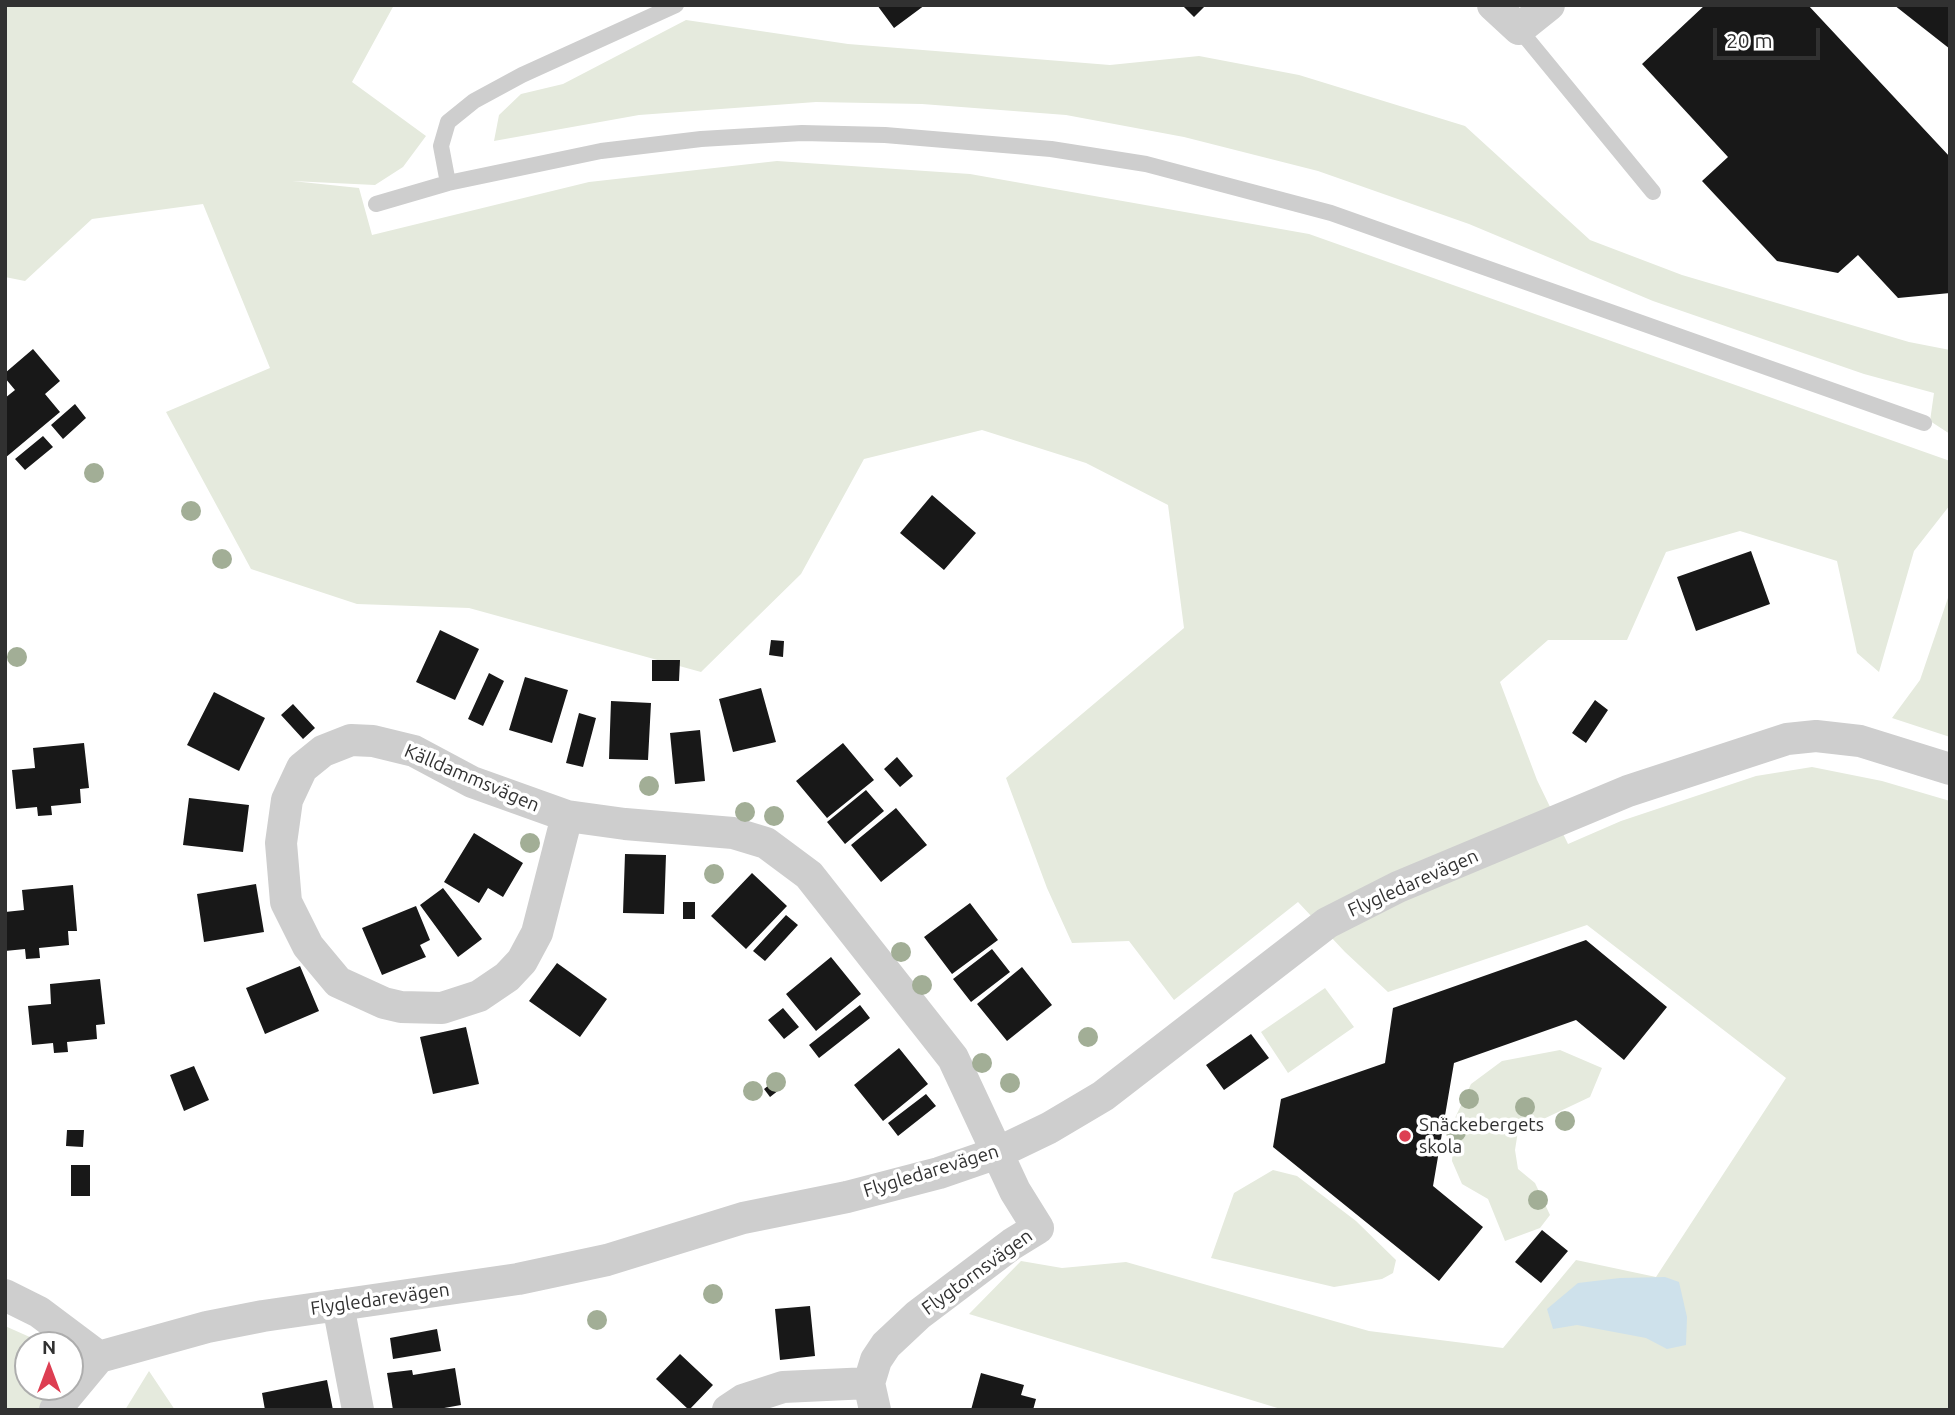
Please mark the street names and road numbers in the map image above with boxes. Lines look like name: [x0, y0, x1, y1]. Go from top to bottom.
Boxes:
street label: Källdammsvägen: [401, 739, 543, 817]
street label: Flygledarevägen: [1344, 844, 1482, 922]
street label: Flygledarevägen: [861, 1140, 1001, 1202]
street label: Flygtornsvägen: [917, 1224, 1037, 1320]
street label: Flygledarevägen: [309, 1278, 451, 1320]

